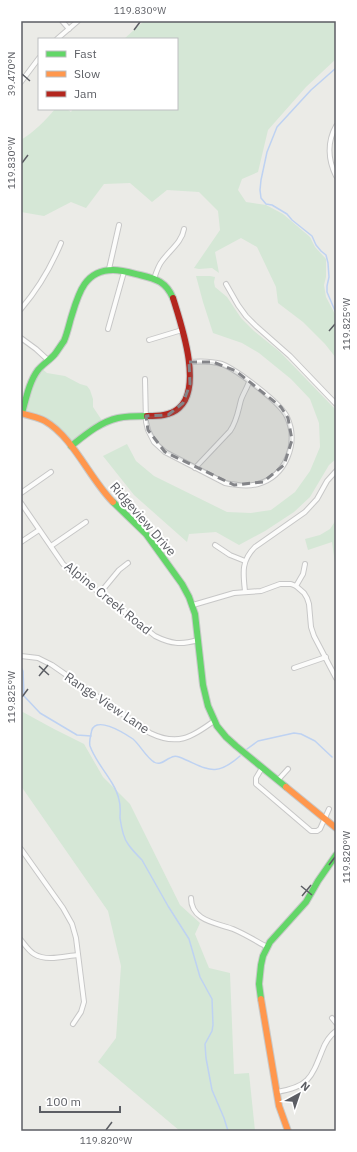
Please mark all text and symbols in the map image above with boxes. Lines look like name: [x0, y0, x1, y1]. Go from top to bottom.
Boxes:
text: 119.830°W: [114, 4, 166, 17]
legend: [38, 38, 178, 110]
text: Fast: [74, 46, 97, 61]
text: 39.470°N: [5, 52, 18, 96]
text: Slow: [74, 66, 100, 81]
text: Jam: [74, 86, 97, 101]
text: 119.830°W: [5, 137, 18, 189]
text: 119.825°W: [340, 298, 353, 350]
street label: Ridgeview Drive: [106, 478, 180, 560]
street label: Alpine Creek Road: [61, 558, 155, 638]
street label: Range View Lane: [61, 668, 153, 738]
text: 119.825°W: [5, 671, 18, 723]
text: 119.820°W: [340, 831, 353, 883]
north arrow: [279, 1074, 319, 1114]
text: N: [298, 1078, 313, 1094]
scale bar: [40, 1088, 120, 1114]
text: 100 m: [46, 1094, 81, 1109]
text: 119.820°W: [80, 1134, 132, 1147]

